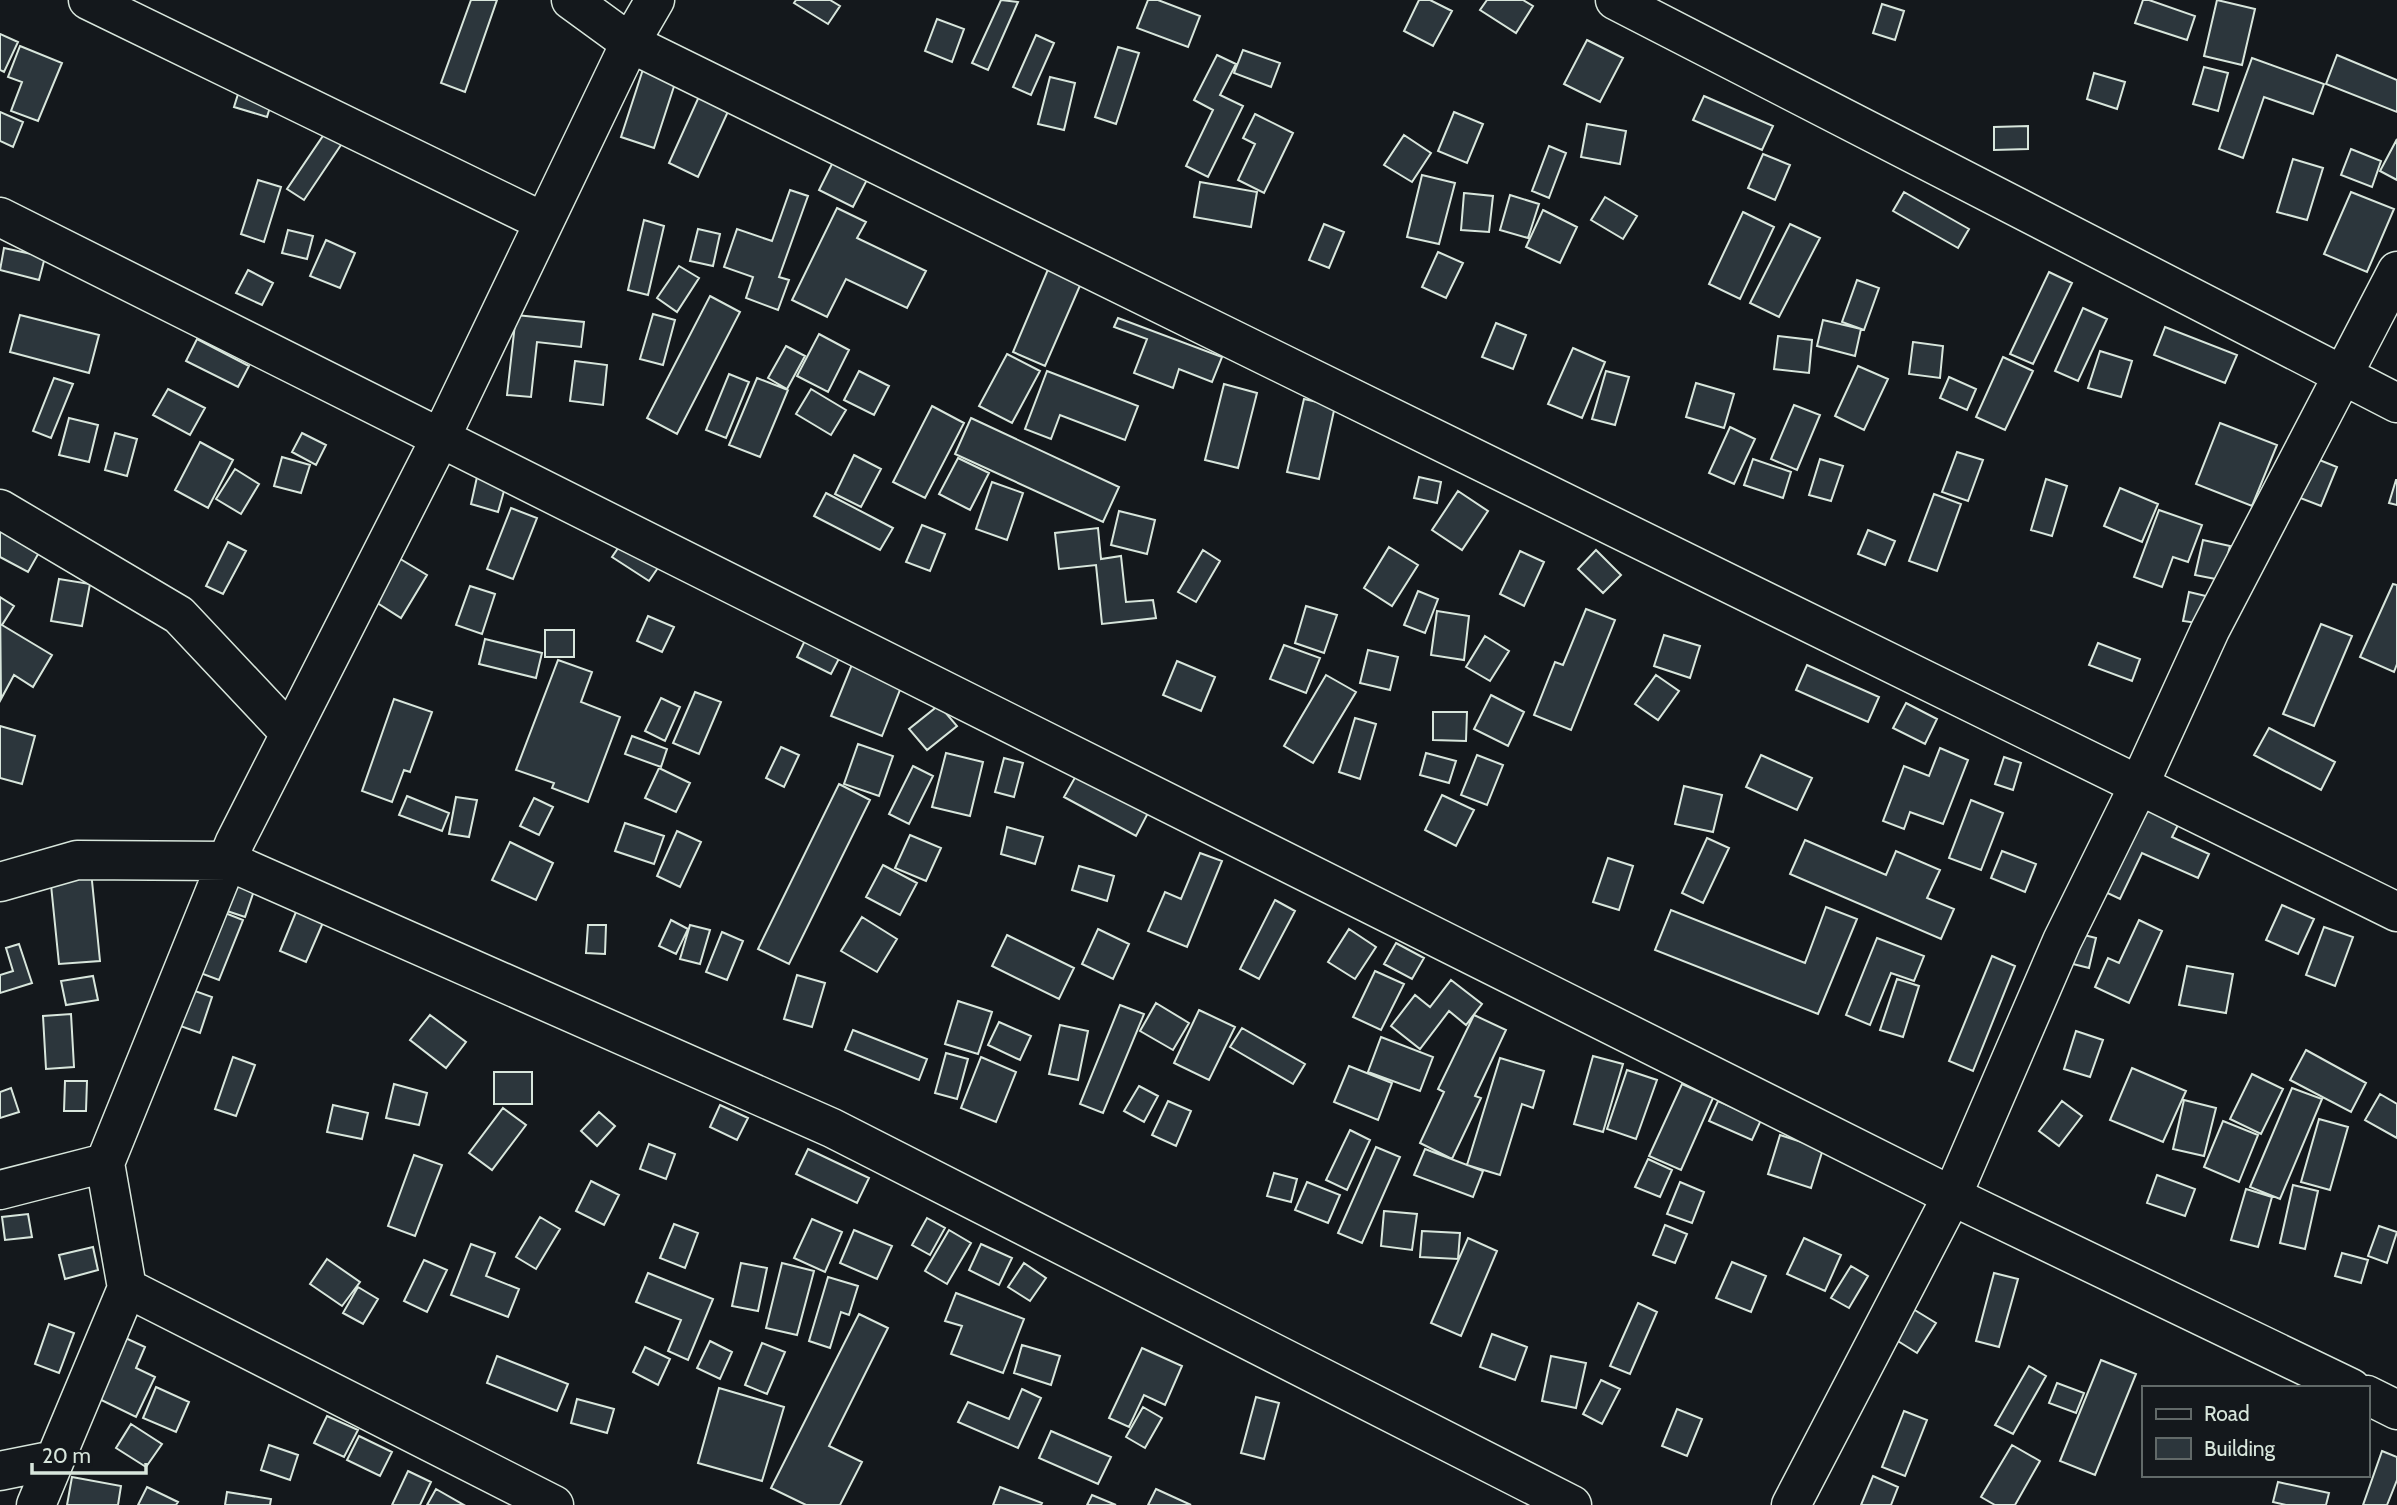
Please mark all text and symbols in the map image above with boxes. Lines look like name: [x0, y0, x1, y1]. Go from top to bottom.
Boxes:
legend: [2142, 1386, 2369, 1477]
text: Road: [2204, 1401, 2250, 1426]
scale bar: [32, 1432, 145, 1476]
text: Building: [2204, 1436, 2276, 1461]
text: 20 m: [42, 1443, 91, 1468]

